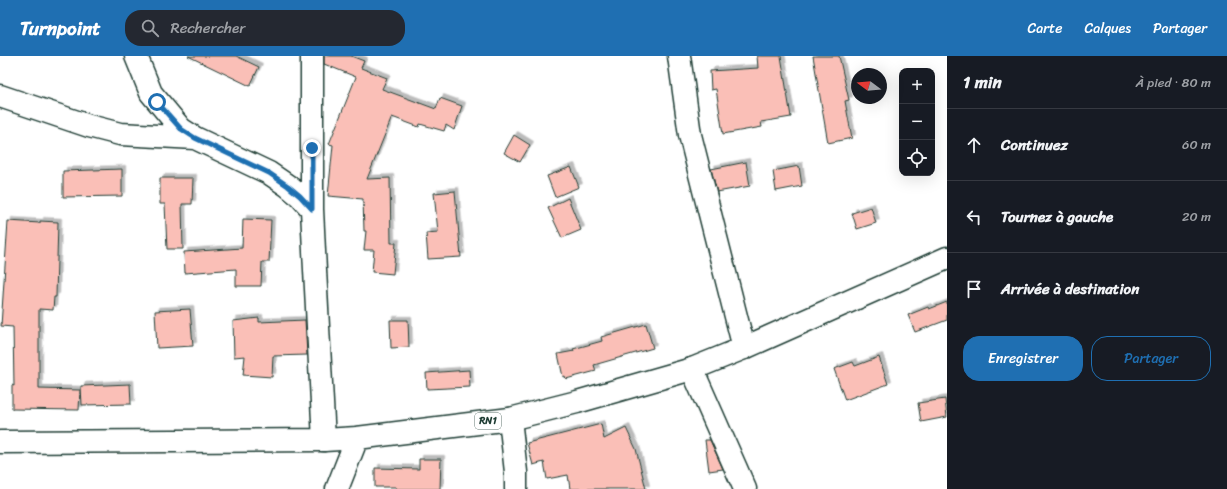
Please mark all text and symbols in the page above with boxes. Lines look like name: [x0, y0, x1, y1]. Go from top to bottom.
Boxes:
search box: [125, 10, 405, 46]
text: Turnpoint: [20, 12, 101, 45]
text: Rechercher: [171, 15, 245, 41]
text: Carte: [1028, 16, 1062, 41]
text: Calques: [1084, 16, 1131, 41]
text: Partager: [1153, 16, 1207, 41]
icon: search: [139, 17, 161, 39]
text: 1 min: [963, 67, 1002, 97]
north arrow: [851, 68, 887, 104]
map controls: [899, 68, 935, 176]
button: +: [899, 68, 935, 104]
text: À pied · 80 m: [1135, 71, 1211, 94]
route start: [148, 93, 166, 111]
button: −: [899, 104, 935, 140]
text: Continuez: [1001, 132, 1068, 158]
text: 60 m: [1182, 133, 1211, 156]
icon: ahead: [963, 134, 985, 156]
route end: [303, 139, 321, 157]
button: locate: [899, 140, 935, 176]
text: Tournez à gauche: [1001, 204, 1113, 230]
text: 20 m: [1182, 205, 1211, 228]
icon: left: [963, 206, 985, 228]
text: Arrivée à destination: [1001, 276, 1139, 302]
icon: arrive: [963, 278, 985, 300]
button: Enregistrer: [963, 336, 1083, 381]
button: Partager: [1091, 336, 1211, 381]
road number: RN1: [475, 413, 501, 429]

